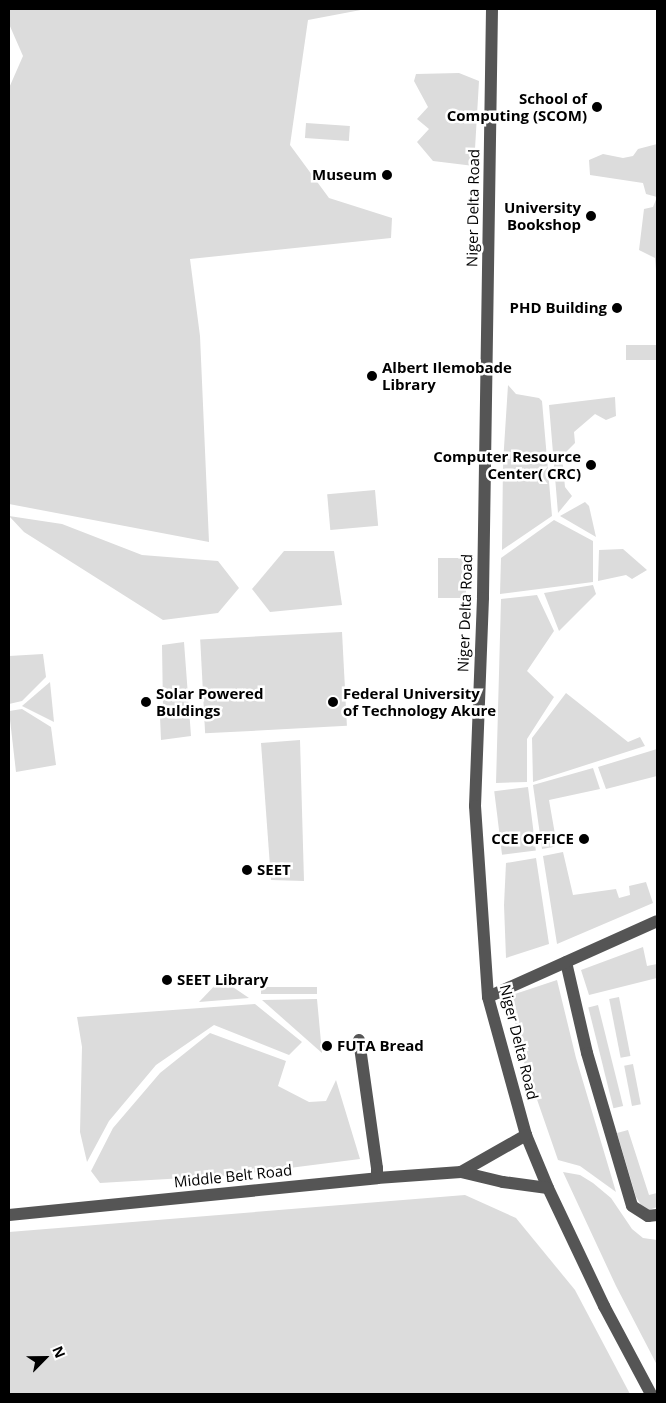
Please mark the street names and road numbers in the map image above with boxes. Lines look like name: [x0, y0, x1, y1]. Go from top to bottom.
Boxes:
street label: Niger Delta Road: [463, 149, 483, 267]
street label: Niger Delta Road: [454, 554, 476, 672]
street label: Niger Delta Road: [496, 983, 542, 1101]
street label: Middle Belt Road: [173, 1161, 293, 1191]

